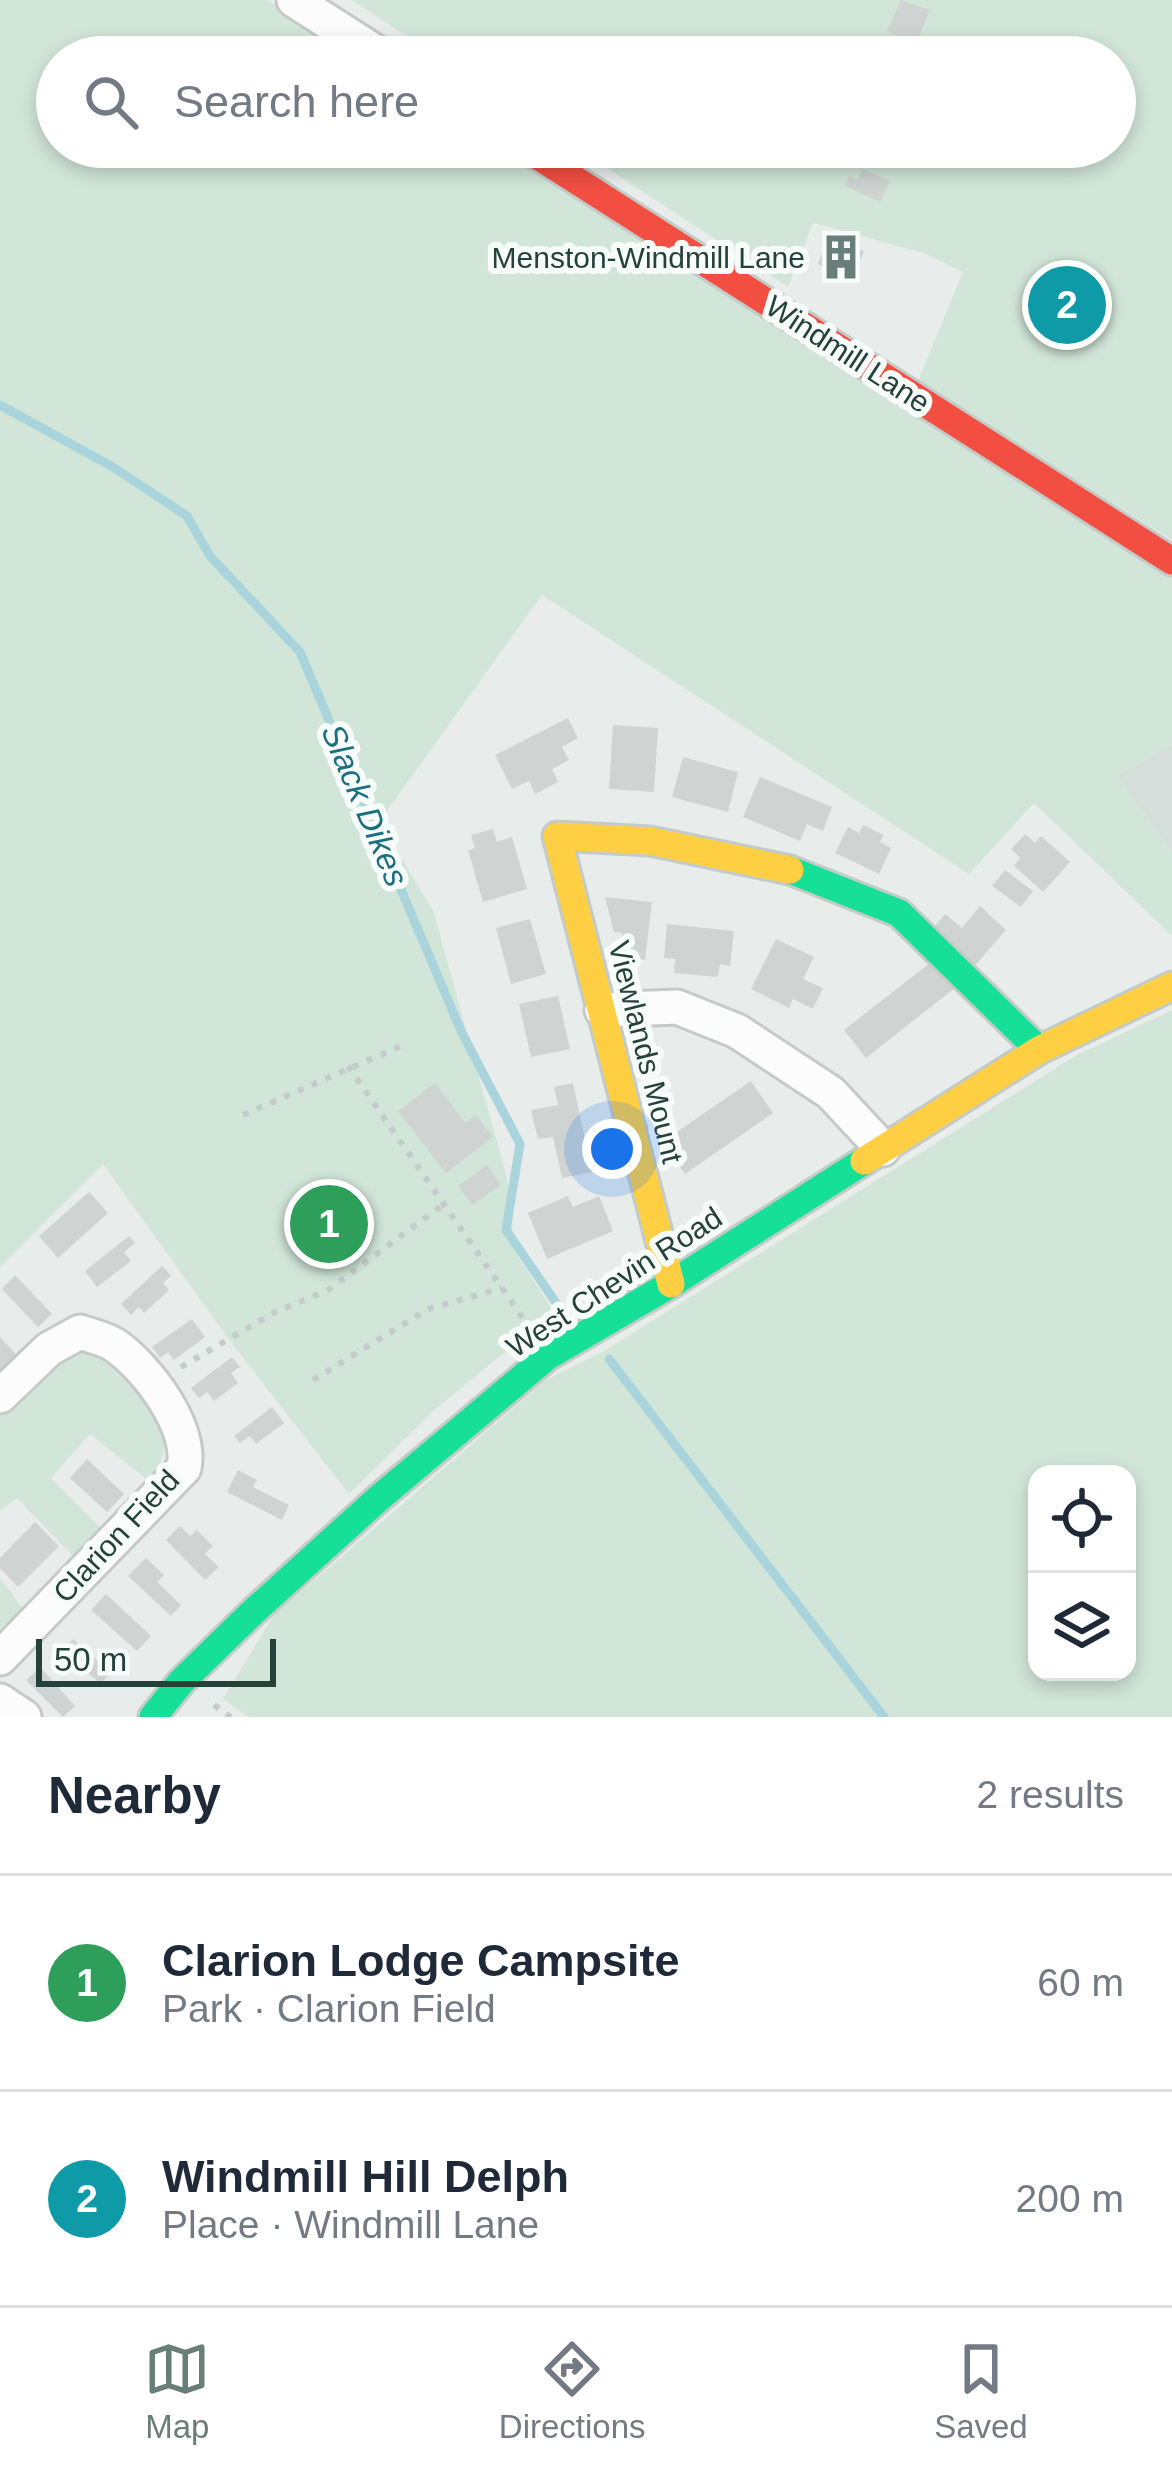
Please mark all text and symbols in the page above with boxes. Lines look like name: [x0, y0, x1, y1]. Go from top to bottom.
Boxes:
search box: [36, 36, 1136, 168]
icon: search: [78, 69, 144, 135]
text: Search here: [174, 76, 419, 127]
building icon: Menston-Windmill Lane: [816, 232, 866, 282]
place label: Menston-Windmill Lane: [492, 241, 805, 274]
pin: 2: [1028, 260, 1106, 350]
street label: Windmill Lane: [760, 289, 936, 419]
water label: Slack Dikes: [314, 718, 416, 892]
street label: Viewlands Mount: [602, 937, 690, 1167]
your location: [582, 1119, 642, 1179]
pin: 1: [290, 1179, 368, 1269]
street label: West Chevin Road: [500, 1200, 728, 1364]
street label: Clarion Field: [47, 1463, 185, 1609]
map controls: [1028, 1465, 1136, 1681]
button: locate: [1028, 1465, 1136, 1573]
button: layers: [1028, 1573, 1136, 1681]
scale bar: [36, 1633, 276, 1686]
text: 50 m: [54, 1641, 127, 1678]
text: Nearby: [48, 1767, 221, 1824]
text: 2 results: [977, 1773, 1124, 1816]
text: Clarion Lodge Campsite: [162, 1935, 680, 1986]
text: 1: [76, 1961, 98, 2004]
text: 60 m: [1037, 1961, 1124, 2004]
text: Park · Clarion Field: [162, 1987, 496, 2030]
text: Windmill Hill Delph: [162, 2151, 569, 2202]
text: 2: [76, 2177, 98, 2220]
text: 200 m: [1016, 2177, 1124, 2220]
text: Place · Windmill Lane: [162, 2203, 539, 2246]
tab: Map: [144, 2336, 210, 2446]
tab: Directions: [499, 2336, 646, 2446]
tab: Saved: [934, 2336, 1028, 2446]

